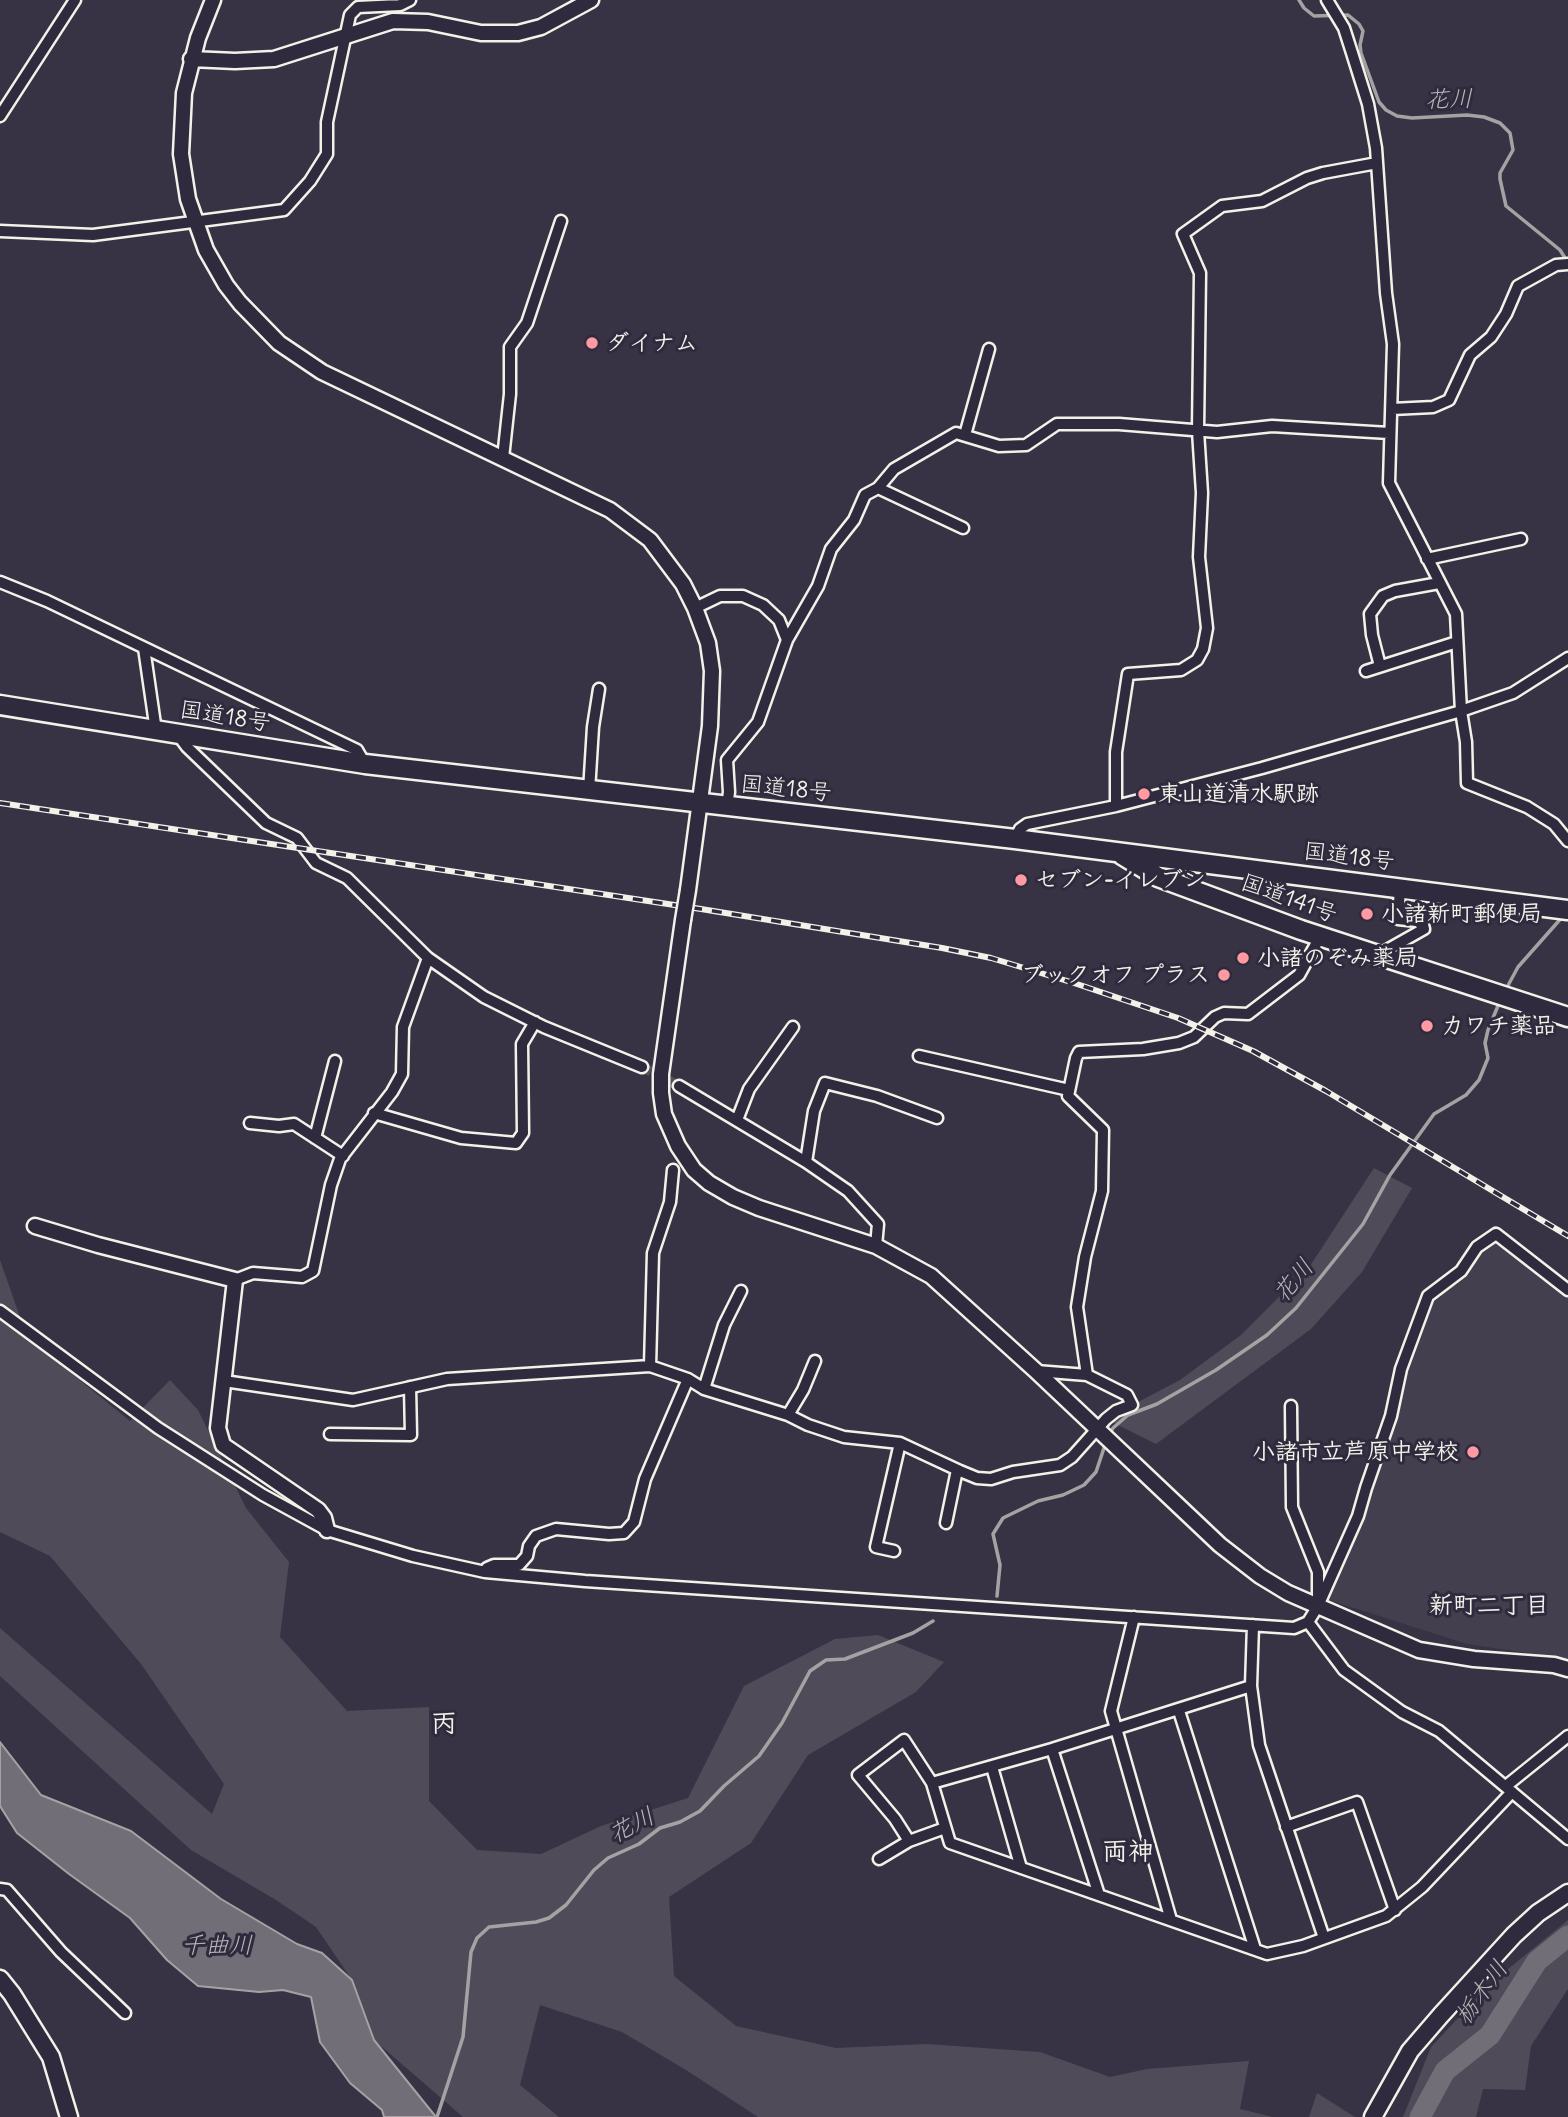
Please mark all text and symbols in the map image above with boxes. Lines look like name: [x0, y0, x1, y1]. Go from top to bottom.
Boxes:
water label: 花川: [1425, 85, 1473, 115]
place label: ダイナム: [606, 329, 698, 357]
marker: ダイナム: [584, 335, 600, 351]
street label: 国道18号: [178, 696, 272, 738]
street label: 国道18号: [739, 770, 833, 808]
place label: 東山道清水駅跡: [1158, 780, 1319, 808]
marker: 東山道清水駅跡: [1136, 786, 1152, 802]
street label: 国道18号: [1302, 838, 1396, 876]
place label: セブン-イレブン: [1035, 866, 1206, 894]
street label: 国道141号: [1237, 869, 1341, 929]
marker: セブン-イレブン: [1013, 872, 1029, 888]
place label: 小諸新町郵便局: [1381, 900, 1542, 928]
marker: 小諸新町郵便局: [1359, 906, 1375, 922]
place label: 小諸のぞみ薬局: [1257, 944, 1418, 972]
marker: 小諸のぞみ薬局: [1235, 950, 1251, 966]
place label: ブックオフ プラス: [1021, 961, 1210, 989]
marker: ブックオフ プラス: [1216, 967, 1232, 983]
place label: カワチ薬品: [1441, 1012, 1556, 1040]
marker: カワチ薬品: [1419, 1018, 1435, 1034]
water label: 花川: [1268, 1253, 1320, 1309]
place label: 小諸市立芦原中学校: [1252, 1438, 1459, 1466]
marker: 小諸市立芦原中学校: [1465, 1444, 1481, 1460]
district label: 新町二丁目: [1429, 1592, 1549, 1620]
district label: 丙: [431, 1709, 457, 1741]
water label: 花川: [604, 1802, 660, 1850]
district label: 両神: [1102, 1837, 1154, 1869]
water label: 千曲川: [181, 1932, 253, 1960]
water label: 栃木川: [1449, 1955, 1515, 2031]

